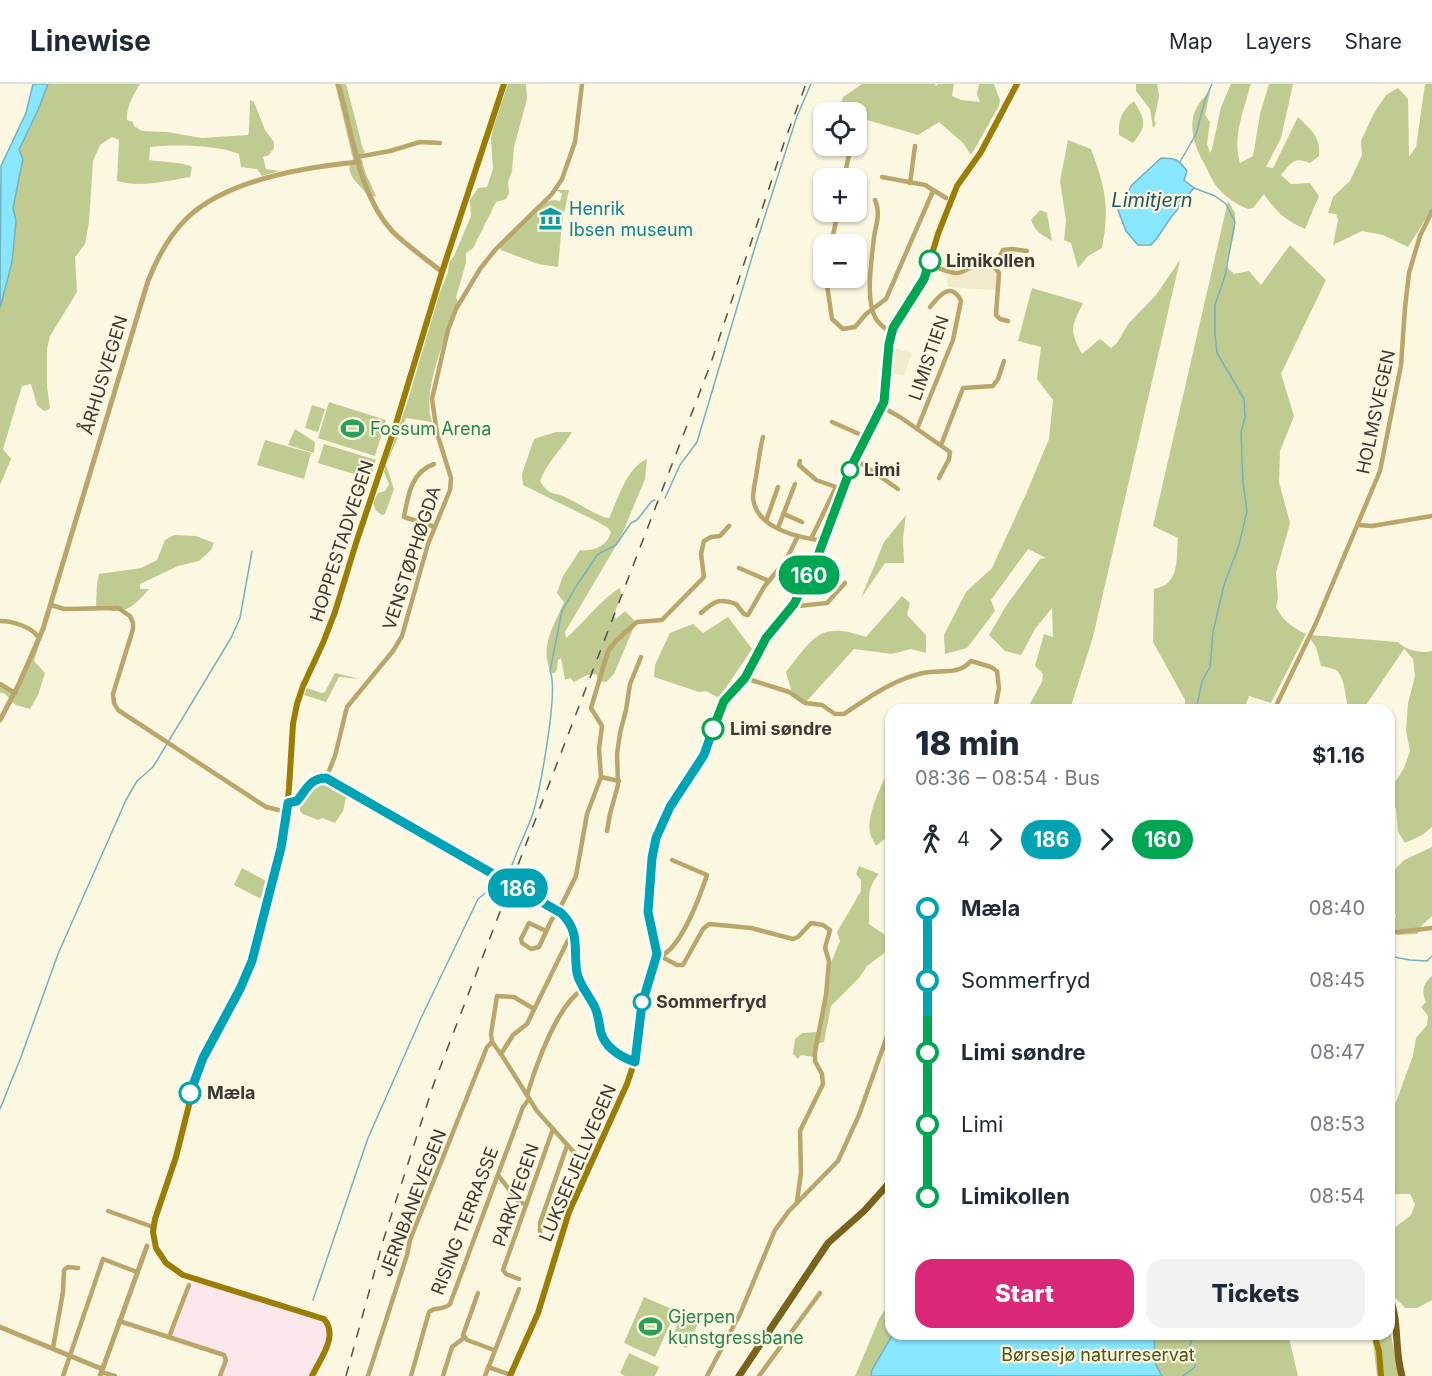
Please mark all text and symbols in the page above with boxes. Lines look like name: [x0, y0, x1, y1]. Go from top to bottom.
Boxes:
text: Linewise: [30, 24, 151, 58]
text: Map: [1169, 29, 1213, 54]
text: Layers: [1246, 29, 1312, 54]
text: Share: [1345, 29, 1402, 54]
map controls: [813, 102, 867, 288]
button: locate: [813, 102, 867, 156]
button: +: [813, 168, 867, 222]
water label: Limitjern: [1111, 188, 1193, 212]
place label: Henrik Ibsen museum: [569, 198, 693, 240]
museum icon: Henrik Ibsen museum: [538, 206, 564, 232]
button: −: [813, 234, 867, 288]
marker: Limikollen: [919, 250, 941, 272]
place label: Limikollen: [946, 250, 1035, 271]
street label: ÅRHUSVEGEN: [74, 312, 132, 437]
street label: LIMISTIEN: [904, 313, 953, 403]
street label: HOLMSVEGEN: [1352, 348, 1399, 476]
sports icon: Fossum Arena: [339, 416, 365, 442]
place label: Fossum Arena: [370, 418, 491, 439]
street label: HOPPESTADVEGEN: [306, 457, 378, 624]
place label: Limi: [864, 459, 900, 480]
marker: Limi: [841, 461, 859, 479]
street label: VENSTØPHØGDA: [378, 483, 445, 632]
line badge: 160: [774, 556, 844, 594]
text: 160: [791, 563, 827, 588]
marker: Limi søndre: [702, 718, 724, 740]
place label: Limi søndre: [730, 718, 832, 739]
text: 18 min: [915, 723, 1020, 763]
text: $1.16: [1312, 742, 1365, 768]
text: 08:36 – 08:54 · Bus: [915, 766, 1100, 790]
icon: walk: [915, 823, 948, 856]
icon: forward: [979, 823, 1012, 856]
icon: forward: [1090, 823, 1123, 856]
text: 4: [957, 827, 970, 851]
text: 186: [1033, 827, 1069, 852]
text: 160: [1144, 827, 1181, 852]
line badge: 186: [484, 868, 552, 908]
text: 186: [500, 876, 536, 901]
text: Mæla: [961, 895, 1020, 921]
text: 08:40: [1309, 896, 1365, 920]
text: Sommerfryd: [961, 967, 1090, 993]
text: 08:45: [1309, 968, 1365, 992]
place label: Sommerfryd: [656, 991, 767, 1012]
marker: Sommerfryd: [633, 993, 651, 1011]
text: Limi søndre: [961, 1039, 1086, 1065]
text: 08:47: [1310, 1040, 1365, 1064]
street label: LUKSEFJELLVEGEN: [535, 1081, 620, 1244]
marker: Mæla: [179, 1082, 201, 1104]
place label: Mæla: [207, 1082, 255, 1103]
text: Limi: [961, 1111, 1003, 1137]
text: 08:53: [1310, 1112, 1365, 1136]
street label: JERNBANEVEGEN: [375, 1126, 450, 1279]
street label: PARKVEGEN: [488, 1141, 543, 1249]
street label: RISING TERRASSE: [427, 1144, 502, 1298]
text: Limikollen: [961, 1183, 1070, 1209]
text: 08:54: [1309, 1184, 1365, 1208]
button: Start: [915, 1259, 1134, 1328]
button: Tickets: [1146, 1259, 1365, 1328]
place label: Gjerpen kunstgressbane: [668, 1306, 804, 1348]
sports icon: Gjerpen kunstgressbane: [637, 1314, 663, 1340]
park label: Børsesjø naturreservat: [1001, 1344, 1195, 1365]

